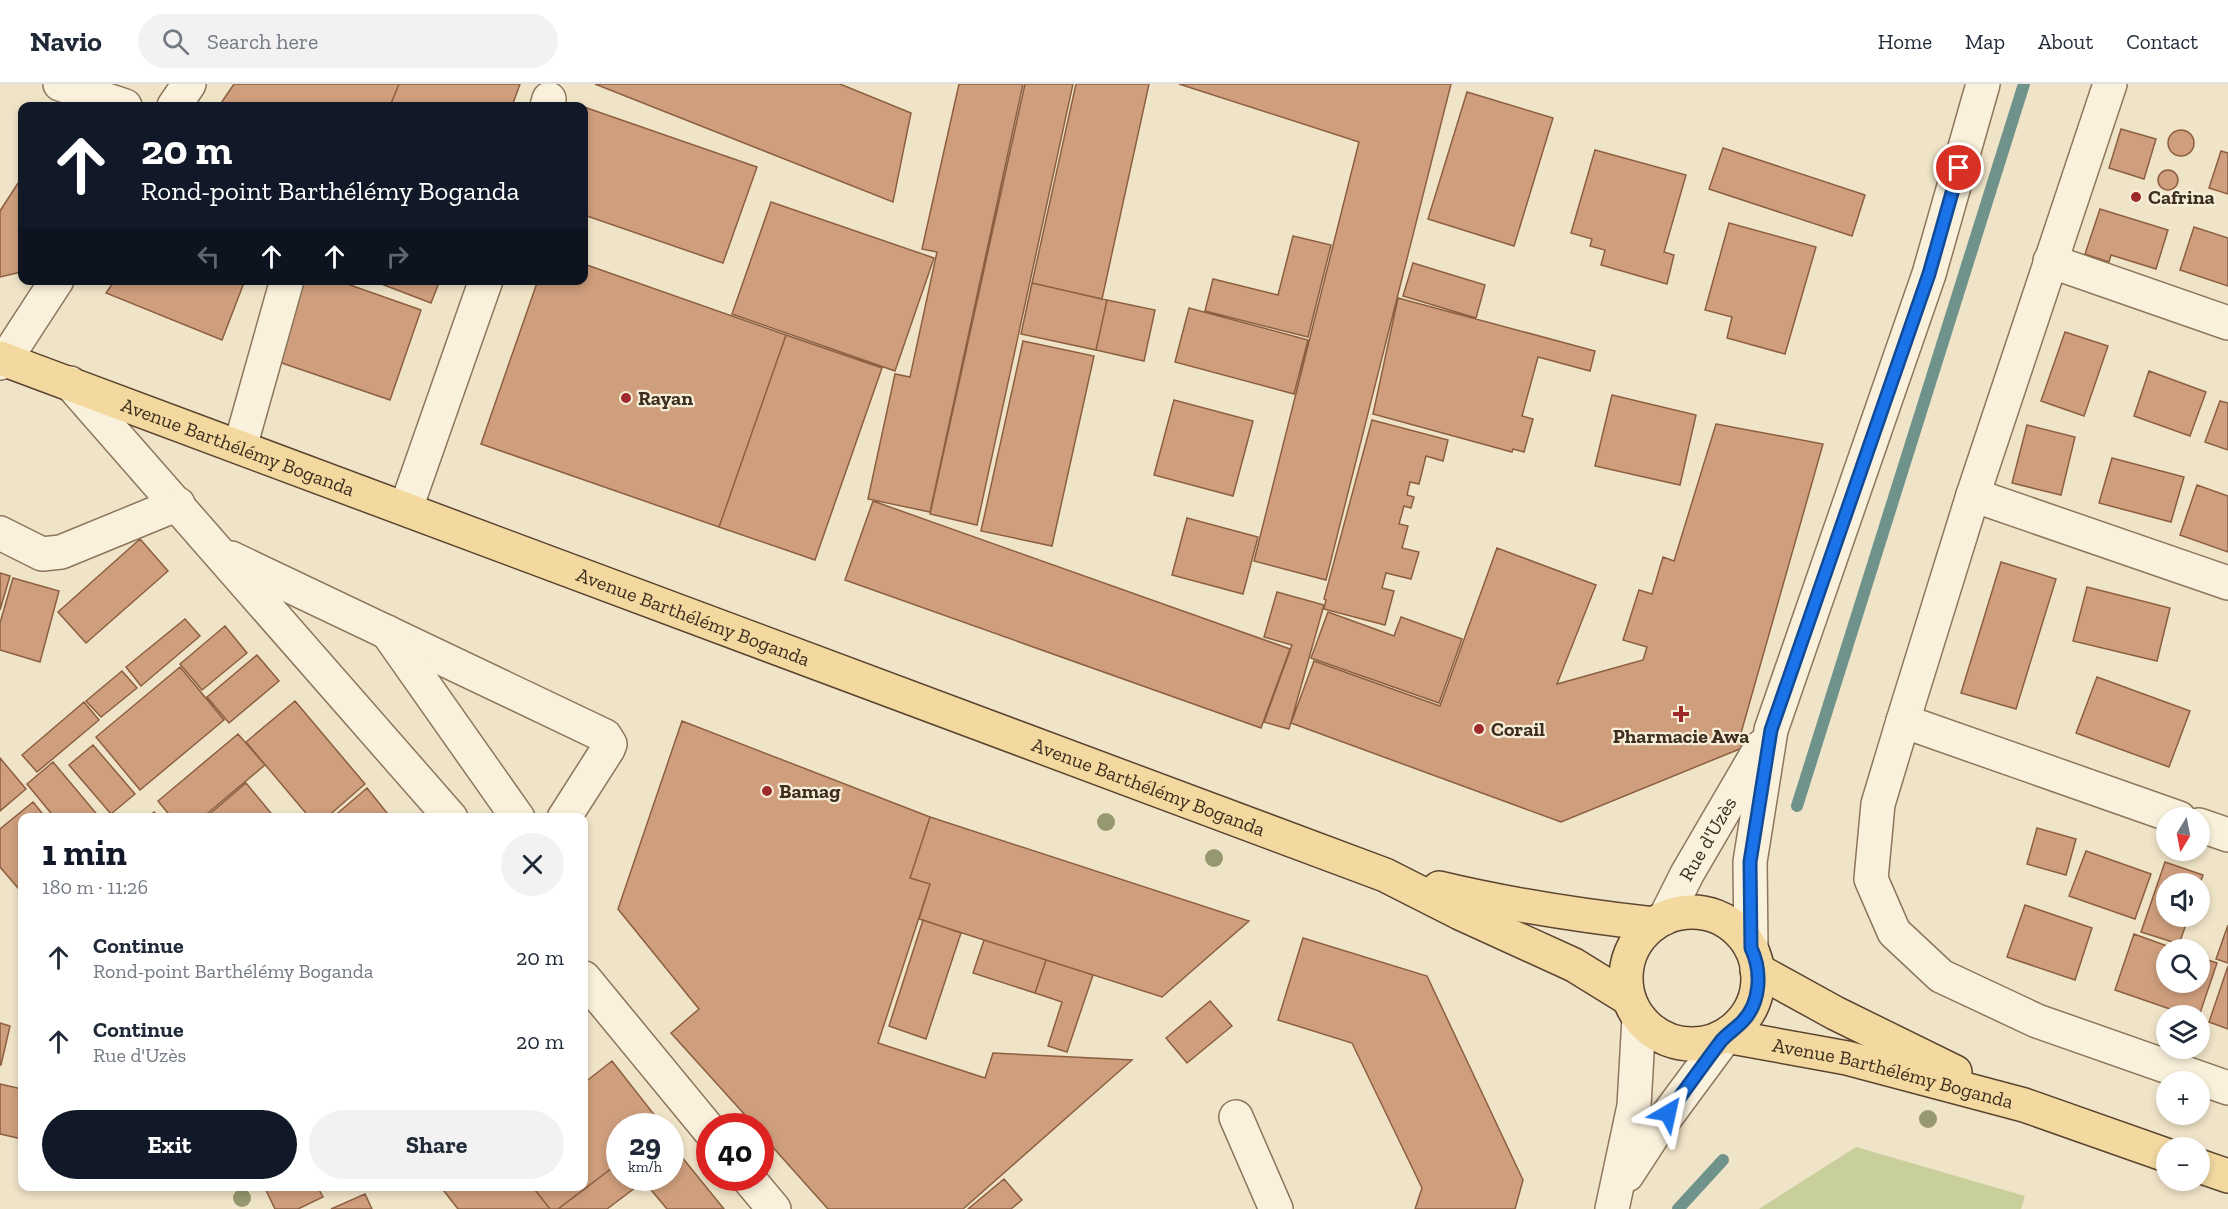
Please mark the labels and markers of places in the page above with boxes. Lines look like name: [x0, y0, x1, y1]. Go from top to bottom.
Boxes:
pin: [1933, 142, 1984, 193]
place label: Cafrina: [2148, 185, 2215, 209]
marker: Cafrina: [2129, 190, 2143, 204]
place label: Rayan: [638, 386, 693, 410]
marker: Rayan: [619, 391, 633, 405]
marker: Pharmacie Awa: [1674, 707, 1688, 721]
place label: Corail: [1491, 717, 1545, 741]
marker: Corail: [1472, 722, 1486, 736]
place label: Pharmacie Awa: [1613, 724, 1749, 748]
place label: Bamag: [779, 779, 841, 803]
marker: Bamag: [760, 784, 774, 798]

